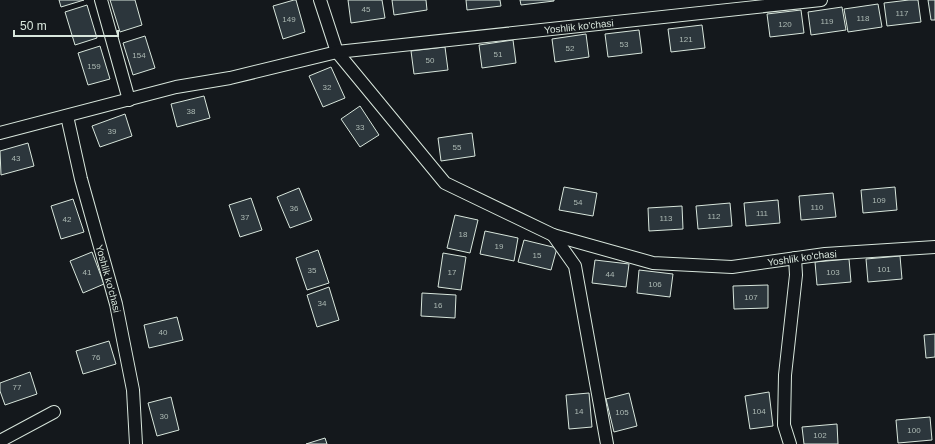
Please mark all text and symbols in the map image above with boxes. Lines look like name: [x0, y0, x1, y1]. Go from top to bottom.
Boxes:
house number: 45: [362, 5, 371, 14]
house number: 117: [896, 9, 909, 18]
scale bar: [14, 12, 118, 38]
house number: 118: [857, 14, 870, 23]
house number: 149: [282, 15, 296, 24]
street label: Yoshlik ko'chasi: [543, 17, 614, 35]
house number: 119: [821, 17, 834, 26]
text: 50 m: [20, 19, 47, 33]
house number: 120: [778, 20, 792, 29]
house number: 121: [679, 35, 693, 44]
house number: 53: [620, 40, 629, 49]
house number: 52: [566, 44, 575, 53]
house number: 51: [494, 50, 503, 59]
house number: 154: [132, 51, 146, 60]
house number: 50: [426, 56, 435, 65]
house number: 159: [87, 62, 101, 71]
house number: 32: [323, 83, 332, 92]
house number: 38: [187, 107, 196, 116]
house number: 33: [356, 123, 365, 132]
house number: 39: [108, 127, 117, 136]
house number: 55: [453, 143, 462, 152]
house number: 43: [12, 154, 21, 163]
house number: 109: [872, 196, 886, 205]
house number: 54: [574, 198, 583, 207]
house number: 110: [811, 203, 824, 212]
house number: 36: [290, 204, 299, 213]
house number: 111: [756, 209, 769, 218]
house number: 112: [708, 212, 721, 221]
house number: 37: [241, 213, 250, 222]
house number: 113: [660, 214, 673, 223]
house number: 42: [63, 215, 72, 224]
house number: 18: [459, 230, 468, 239]
house number: 19: [495, 242, 504, 251]
street label: Yoshlik ko'chasi: [94, 243, 123, 314]
street label: Yoshlik ko'chasi: [767, 248, 837, 268]
house number: 15: [533, 251, 542, 260]
house number: 101: [877, 265, 891, 274]
house number: 35: [308, 266, 317, 275]
house number: 41: [83, 268, 92, 277]
house number: 17: [448, 268, 457, 277]
house number: 103: [826, 268, 840, 277]
house number: 44: [606, 270, 615, 279]
house number: 106: [648, 280, 662, 289]
house number: 107: [744, 293, 758, 302]
house number: 34: [318, 299, 327, 308]
house number: 16: [434, 301, 443, 310]
house number: 40: [159, 328, 168, 337]
house number: 76: [92, 353, 101, 362]
house number: 77: [13, 383, 22, 392]
house number: 14: [575, 407, 584, 416]
house number: 104: [752, 407, 766, 416]
house number: 105: [615, 408, 629, 417]
house number: 30: [160, 412, 169, 421]
house number: 100: [907, 426, 921, 435]
house number: 102: [813, 431, 827, 440]

